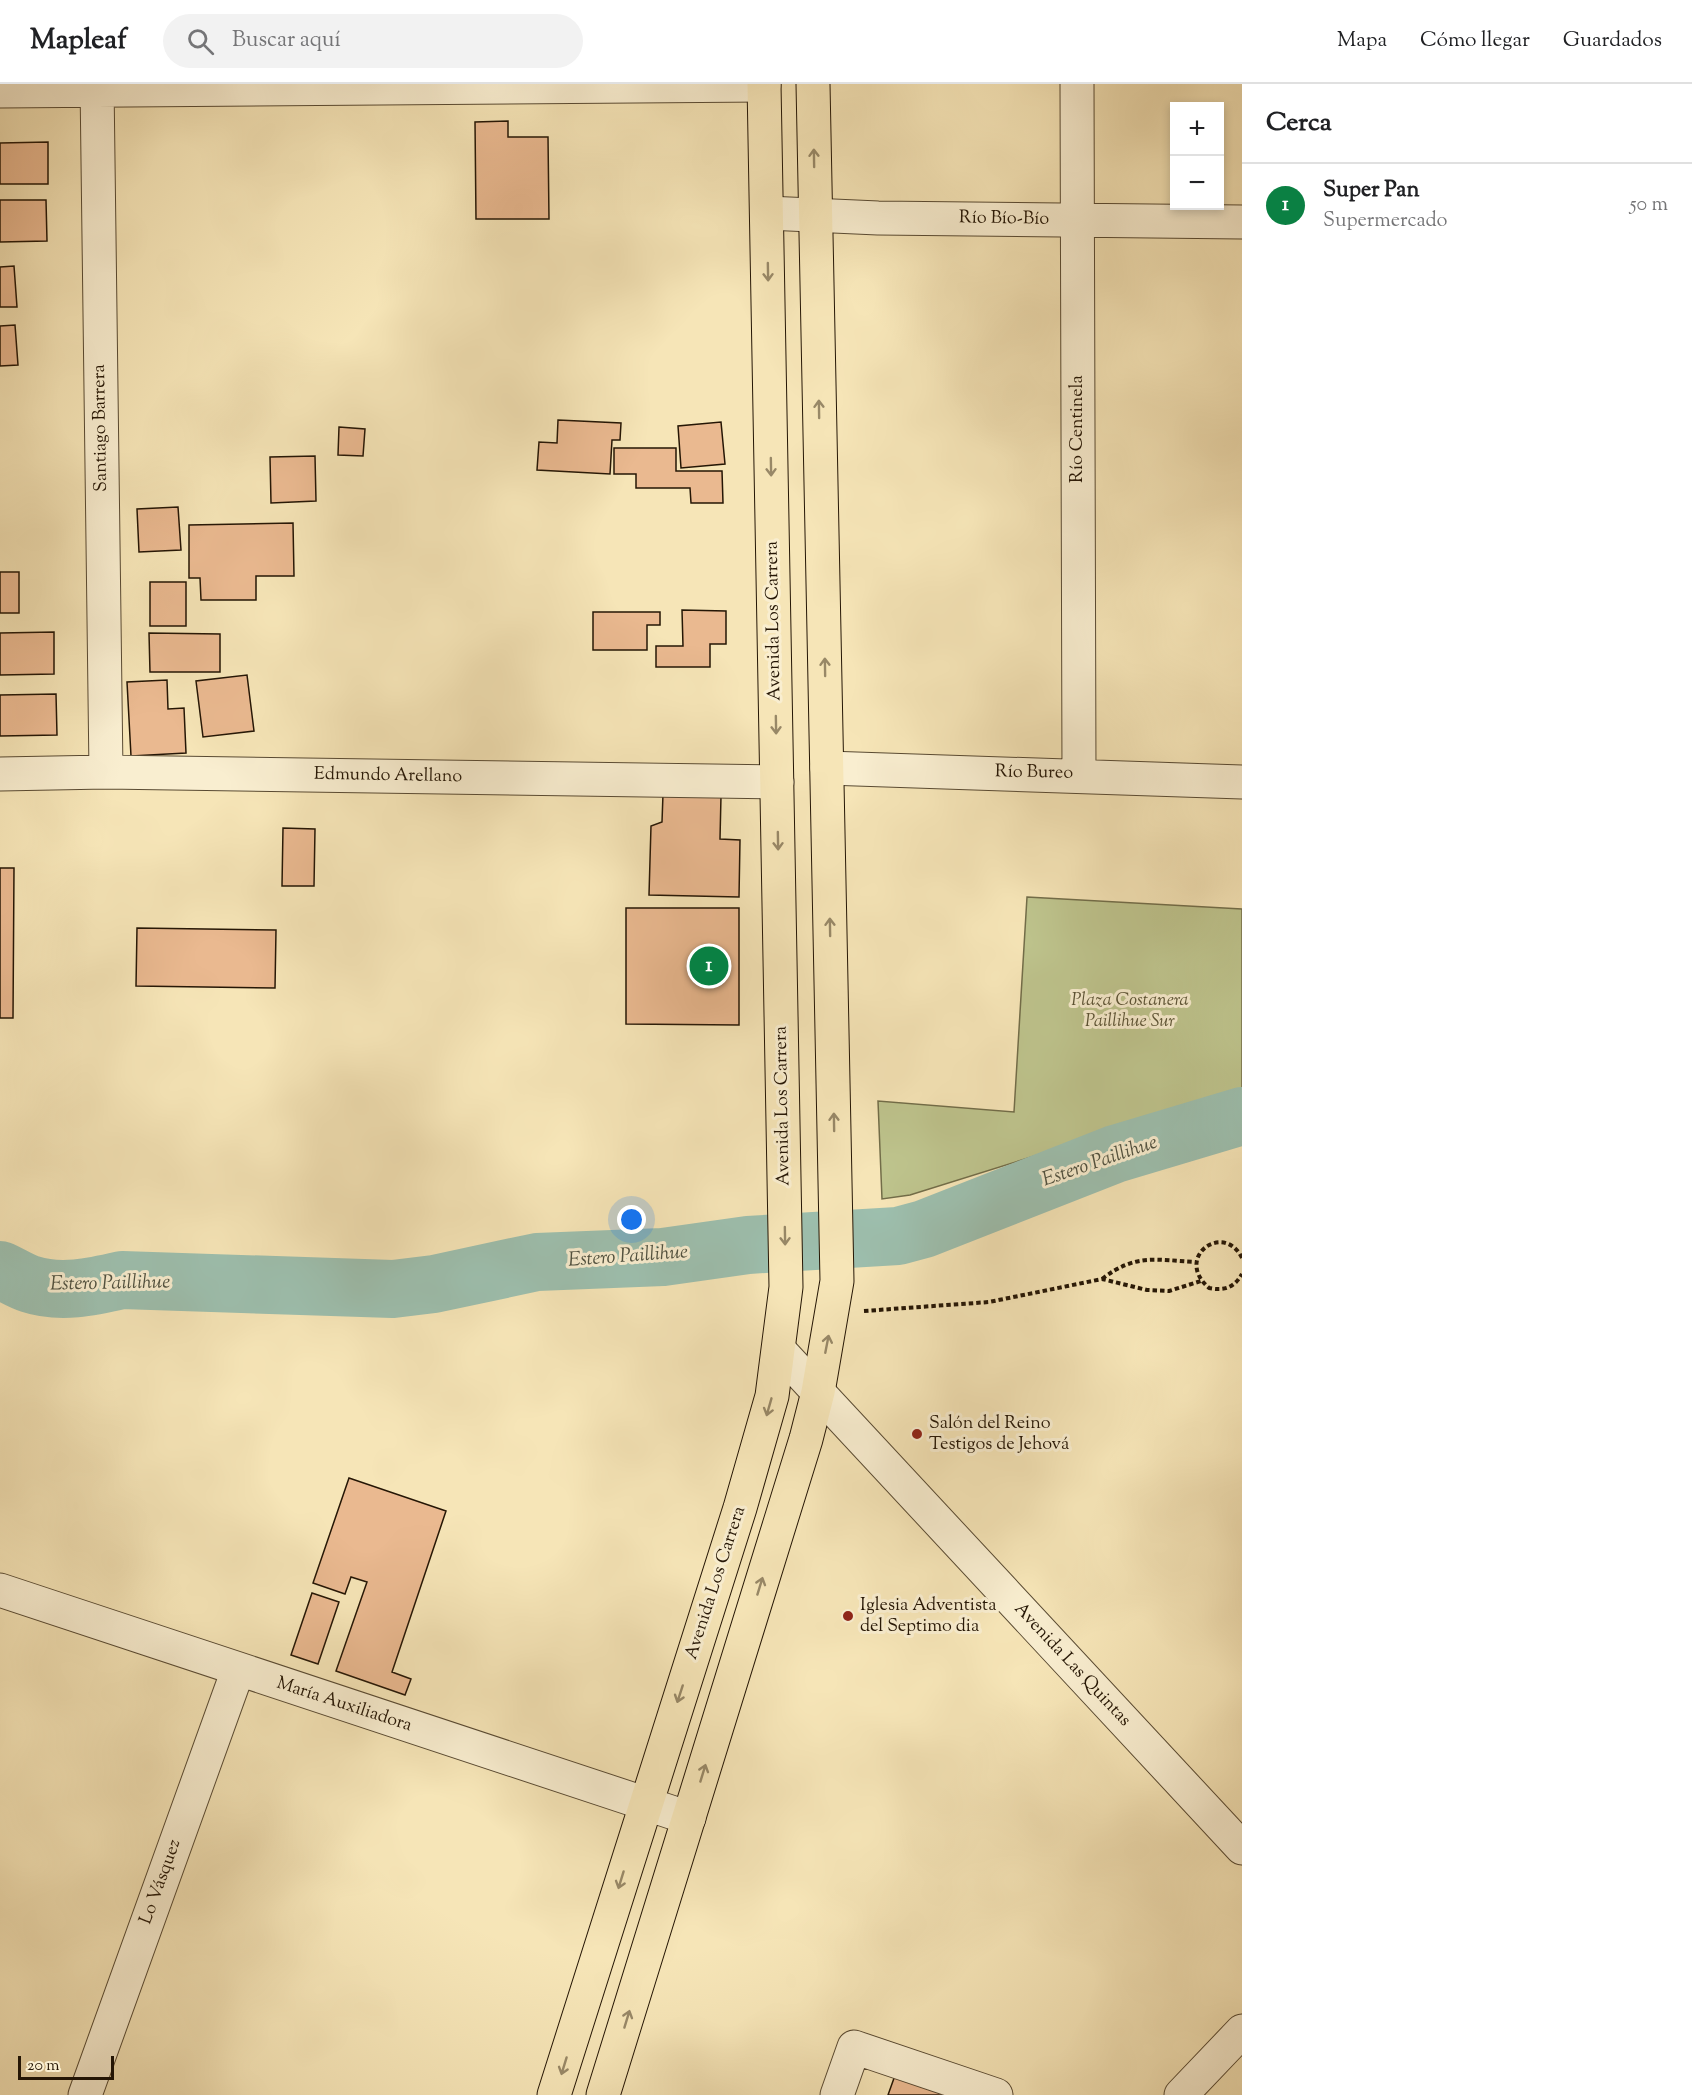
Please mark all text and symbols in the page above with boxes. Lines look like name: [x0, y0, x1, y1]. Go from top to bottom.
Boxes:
search box: [163, 14, 583, 68]
text: Mapleaf: [30, 21, 127, 61]
icon: search: [184, 25, 217, 58]
text: Buscar aquí: [232, 25, 341, 57]
text: Mapa: [1337, 26, 1387, 56]
text: Cómo llegar: [1420, 26, 1530, 56]
text: Guardados: [1563, 26, 1662, 56]
map controls: [1170, 102, 1224, 210]
button: +: [1170, 102, 1224, 156]
text: Cerca: [1266, 105, 1332, 142]
one-way arrow: [809, 149, 820, 169]
button: −: [1170, 156, 1224, 210]
text: Super Pan: [1323, 175, 1419, 207]
text: 1: [1282, 191, 1289, 220]
text: 50 m: [1630, 191, 1668, 220]
street label: Río Bío-Bío: [959, 205, 1049, 233]
text: Supermercado: [1323, 207, 1448, 236]
one-way arrow: [762, 261, 774, 281]
street label: Santiago Barrera: [87, 364, 115, 492]
street label: Río Centinela: [1065, 375, 1091, 483]
one-way arrow: [814, 400, 825, 420]
one-way arrow: [765, 456, 777, 476]
street label: Avenida Los Carrera: [760, 541, 788, 701]
one-way arrow: [819, 658, 830, 678]
one-way arrow: [770, 714, 782, 734]
street label: Río Bureo: [995, 759, 1074, 787]
street label: Edmundo Arellano: [314, 762, 462, 790]
one-way arrow: [772, 830, 784, 850]
one-way arrow: [824, 917, 836, 937]
pin: 1: [690, 944, 728, 988]
park label: Plaza Costanera Paillihue Sur: [1071, 988, 1189, 1035]
street label: Avenida Los Carrera: [769, 1026, 797, 1186]
one-way arrow: [828, 1112, 840, 1132]
water label: Estero Paillihue: [1038, 1129, 1162, 1195]
your location: [617, 1205, 646, 1234]
one-way arrow: [779, 1225, 791, 1245]
water label: Estero Paillihue: [567, 1238, 689, 1276]
water label: Estero Paillihue: [50, 1268, 170, 1300]
one-way arrow: [822, 1335, 833, 1354]
one-way arrow: [762, 1397, 774, 1416]
place label: Salón del Reino Testigos de Jehová: [929, 1411, 1069, 1458]
marker: Salón del Reino Testigos de Jehová: [910, 1427, 924, 1441]
street label: Avenida Los Carrera: [679, 1503, 753, 1663]
one-way arrow: [755, 1577, 766, 1596]
place label: Iglesia Adventista del Septimo dia: [860, 1593, 997, 1640]
street label: Avenida Las Quintas: [1007, 1597, 1137, 1733]
marker: Iglesia Adventista del Septimo dia: [841, 1609, 855, 1623]
street label: María Auxiliadora: [273, 1671, 415, 1739]
one-way arrow: [674, 1684, 685, 1703]
one-way arrow: [698, 1763, 709, 1782]
street label: Lo Vásquez: [134, 1836, 188, 1928]
one-way arrow: [615, 1870, 626, 1889]
one-way arrow: [622, 2010, 633, 2029]
scale bar: [18, 2053, 114, 2080]
text: 20 m: [27, 2055, 60, 2078]
one-way arrow: [557, 2056, 568, 2075]

